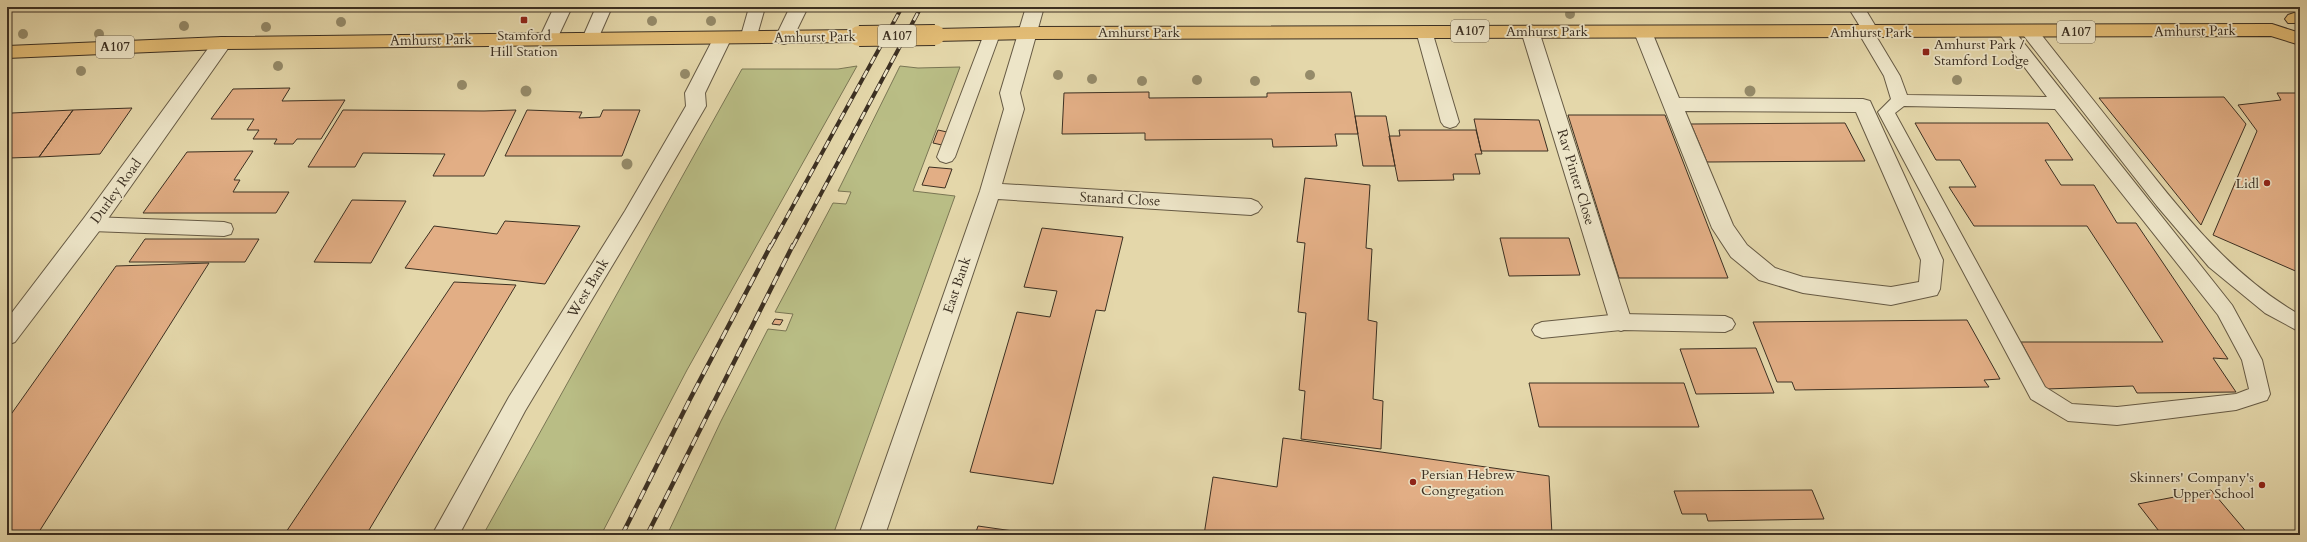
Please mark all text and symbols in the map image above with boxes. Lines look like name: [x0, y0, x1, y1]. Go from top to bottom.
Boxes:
marker: Stamford Hill Station: [519, 15, 529, 25]
road number: A107: [1451, 20, 1489, 42]
road number: A107: [2057, 21, 2095, 43]
street label: Amhurst Park: [2154, 21, 2237, 41]
street label: Amhurst Park: [1506, 22, 1589, 41]
street label: Amhurst Park: [1098, 23, 1181, 42]
street label: Amhurst Park: [1830, 23, 1913, 42]
road number: A107: [878, 25, 916, 47]
place label: Stamford Hill Station: [490, 26, 558, 61]
street label: Amhurst Park: [774, 27, 857, 47]
street label: Amhurst Park: [390, 30, 473, 50]
place label: Amhurst Park / Stamford Lodge: [1934, 35, 2029, 70]
road number: A107: [96, 36, 134, 58]
marker: Amhurst Park / Stamford Lodge: [1921, 47, 1931, 57]
street label: Rav Pinter Close: [1552, 127, 1600, 227]
street label: Durley Road: [86, 154, 146, 227]
place label: Lidl: [2236, 174, 2259, 193]
marker: Lidl: [2262, 178, 2272, 188]
street label: Stanard Close: [1079, 187, 1161, 211]
street label: East Bank: [938, 254, 976, 316]
street label: West Bank: [562, 255, 613, 322]
place label: Persian Hebrew Congregation: [1421, 465, 1516, 500]
place label: Skinners' Company's Upper School: [2130, 468, 2254, 503]
marker: Persian Hebrew Congregation: [1408, 477, 1418, 487]
marker: Skinners' Company's Upper School: [2257, 480, 2267, 490]

